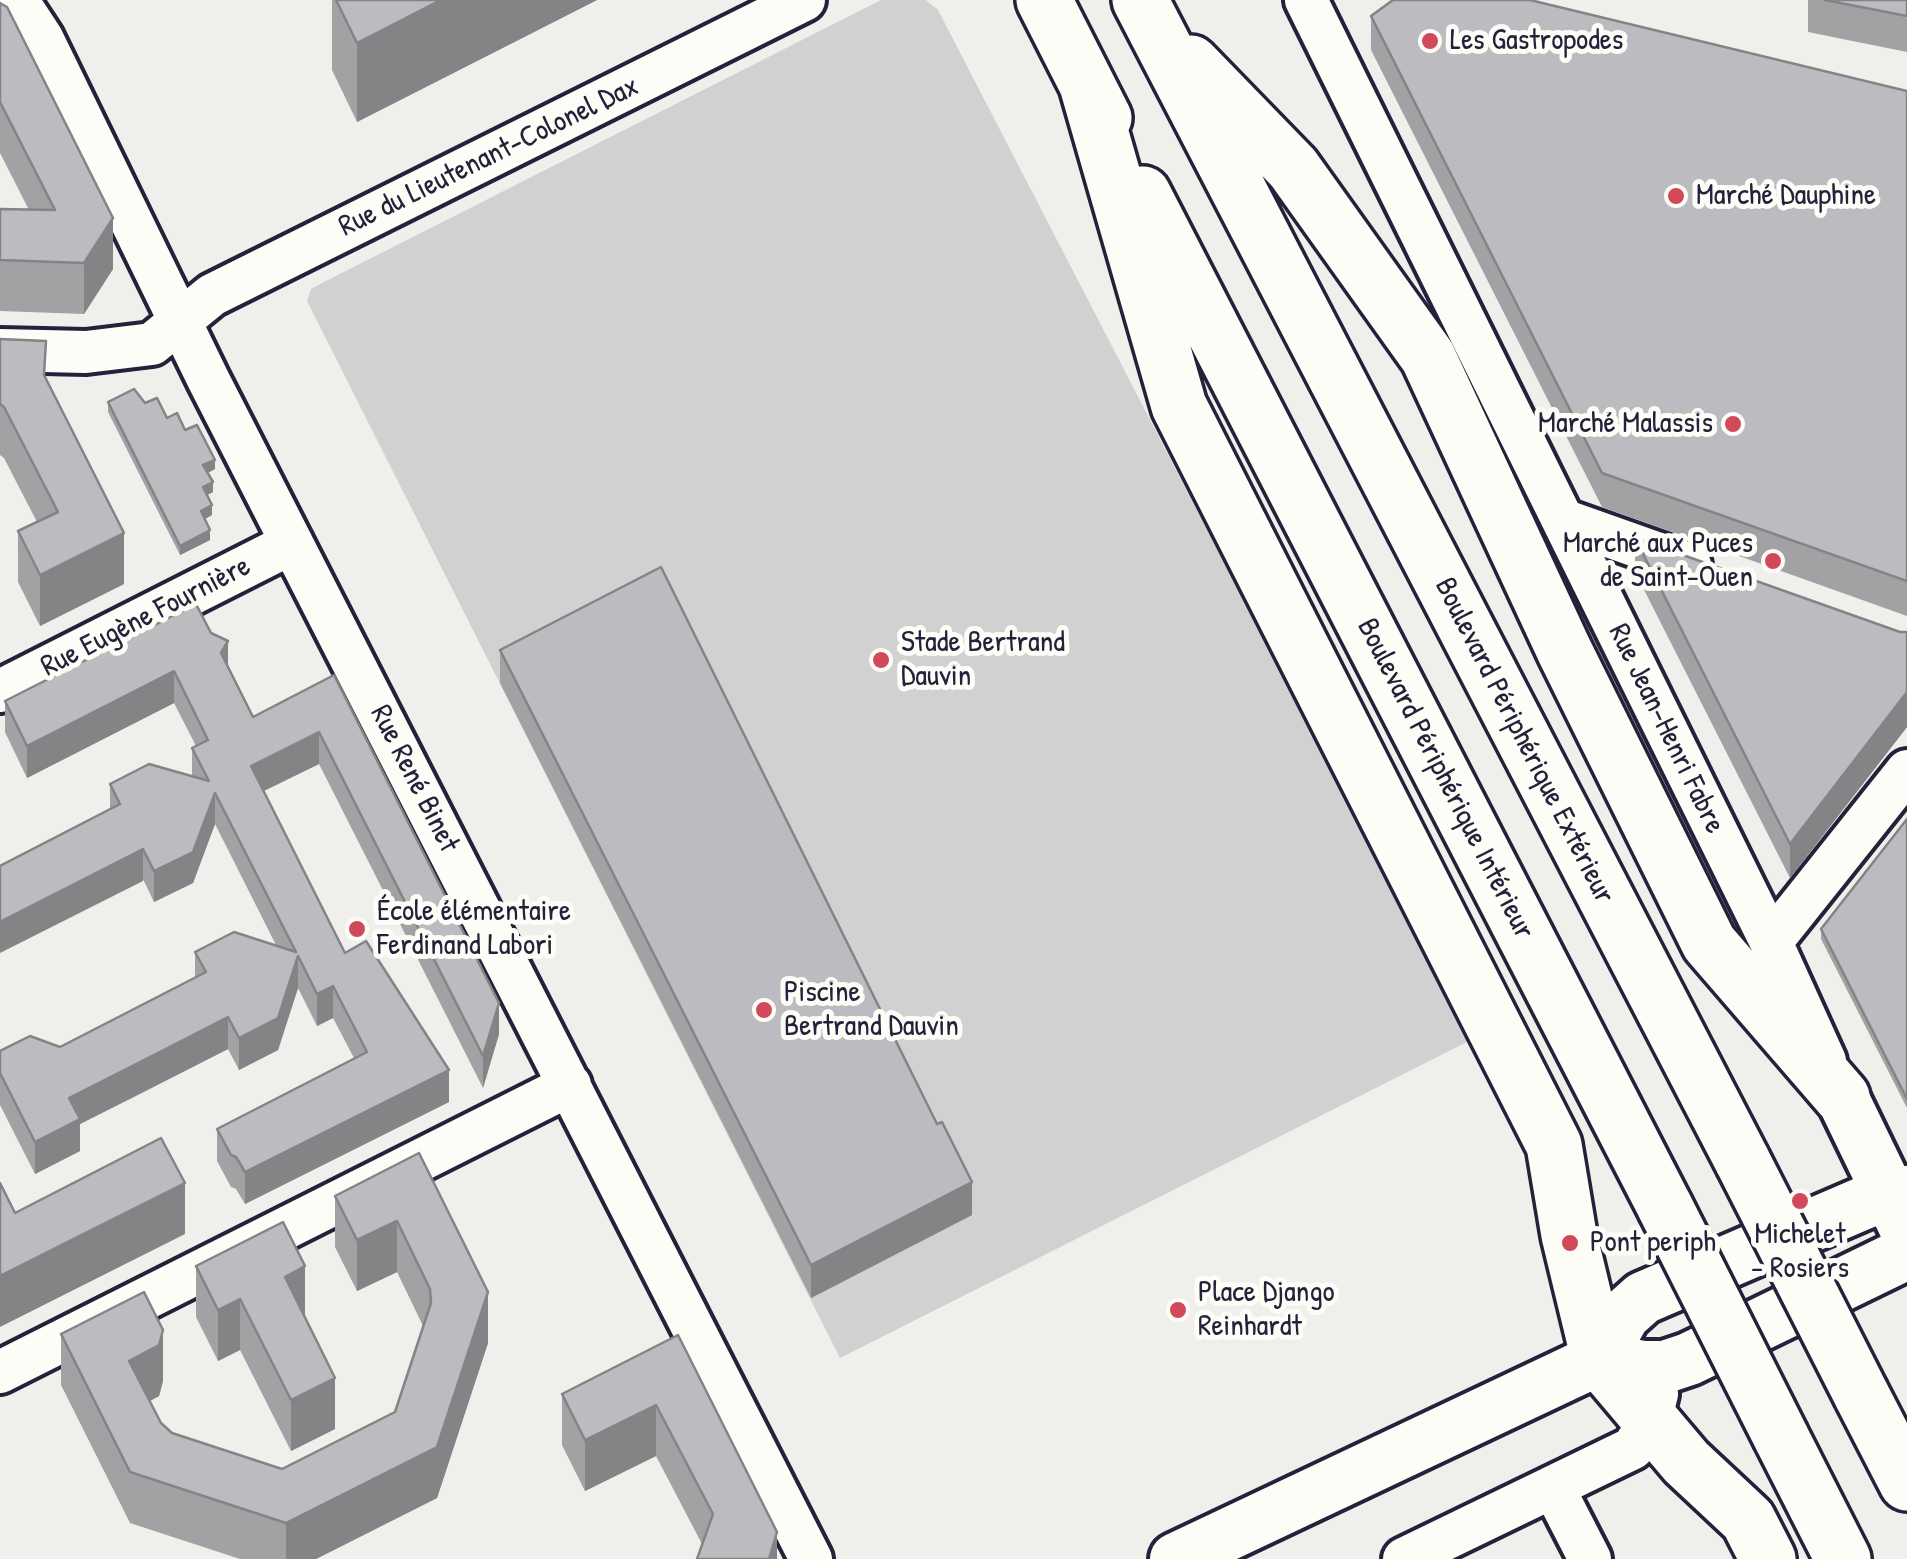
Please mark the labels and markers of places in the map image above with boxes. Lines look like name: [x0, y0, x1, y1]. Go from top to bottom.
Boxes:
place label: Les Gastropodes: [1450, 23, 1623, 59]
marker: Les Gastropodes: [1419, 30, 1441, 52]
place label: Marché Dauphine: [1696, 178, 1876, 214]
marker: Marché Dauphine: [1665, 185, 1687, 207]
place label: Marché Malassis: [1538, 406, 1713, 442]
marker: Marché Malassis: [1722, 413, 1744, 435]
place label: Marché aux Puces de Saint-Ouen: [1563, 526, 1753, 596]
marker: Marché aux Puces de Saint-Ouen: [1762, 550, 1784, 572]
place label: Stade Bertrand Dauvin: [901, 625, 1065, 696]
marker: Stade Bertrand Dauvin: [870, 649, 892, 671]
place label: École élémentaire Ferdinand Labori: [377, 894, 571, 964]
marker: École élémentaire Ferdinand Labori: [346, 918, 368, 940]
place label: Piscine Bertrand Dauvin: [784, 975, 959, 1046]
marker: Piscine Bertrand Dauvin: [753, 999, 775, 1021]
marker: Michelet - Rosiers: [1789, 1190, 1811, 1212]
place label: Michelet - Rosiers: [1751, 1217, 1849, 1288]
place label: Pont periph: [1590, 1225, 1716, 1261]
marker: Pont periph: [1559, 1232, 1581, 1254]
place label: Place Django Reinhardt: [1198, 1275, 1335, 1346]
marker: Place Django Reinhardt: [1167, 1299, 1189, 1321]

